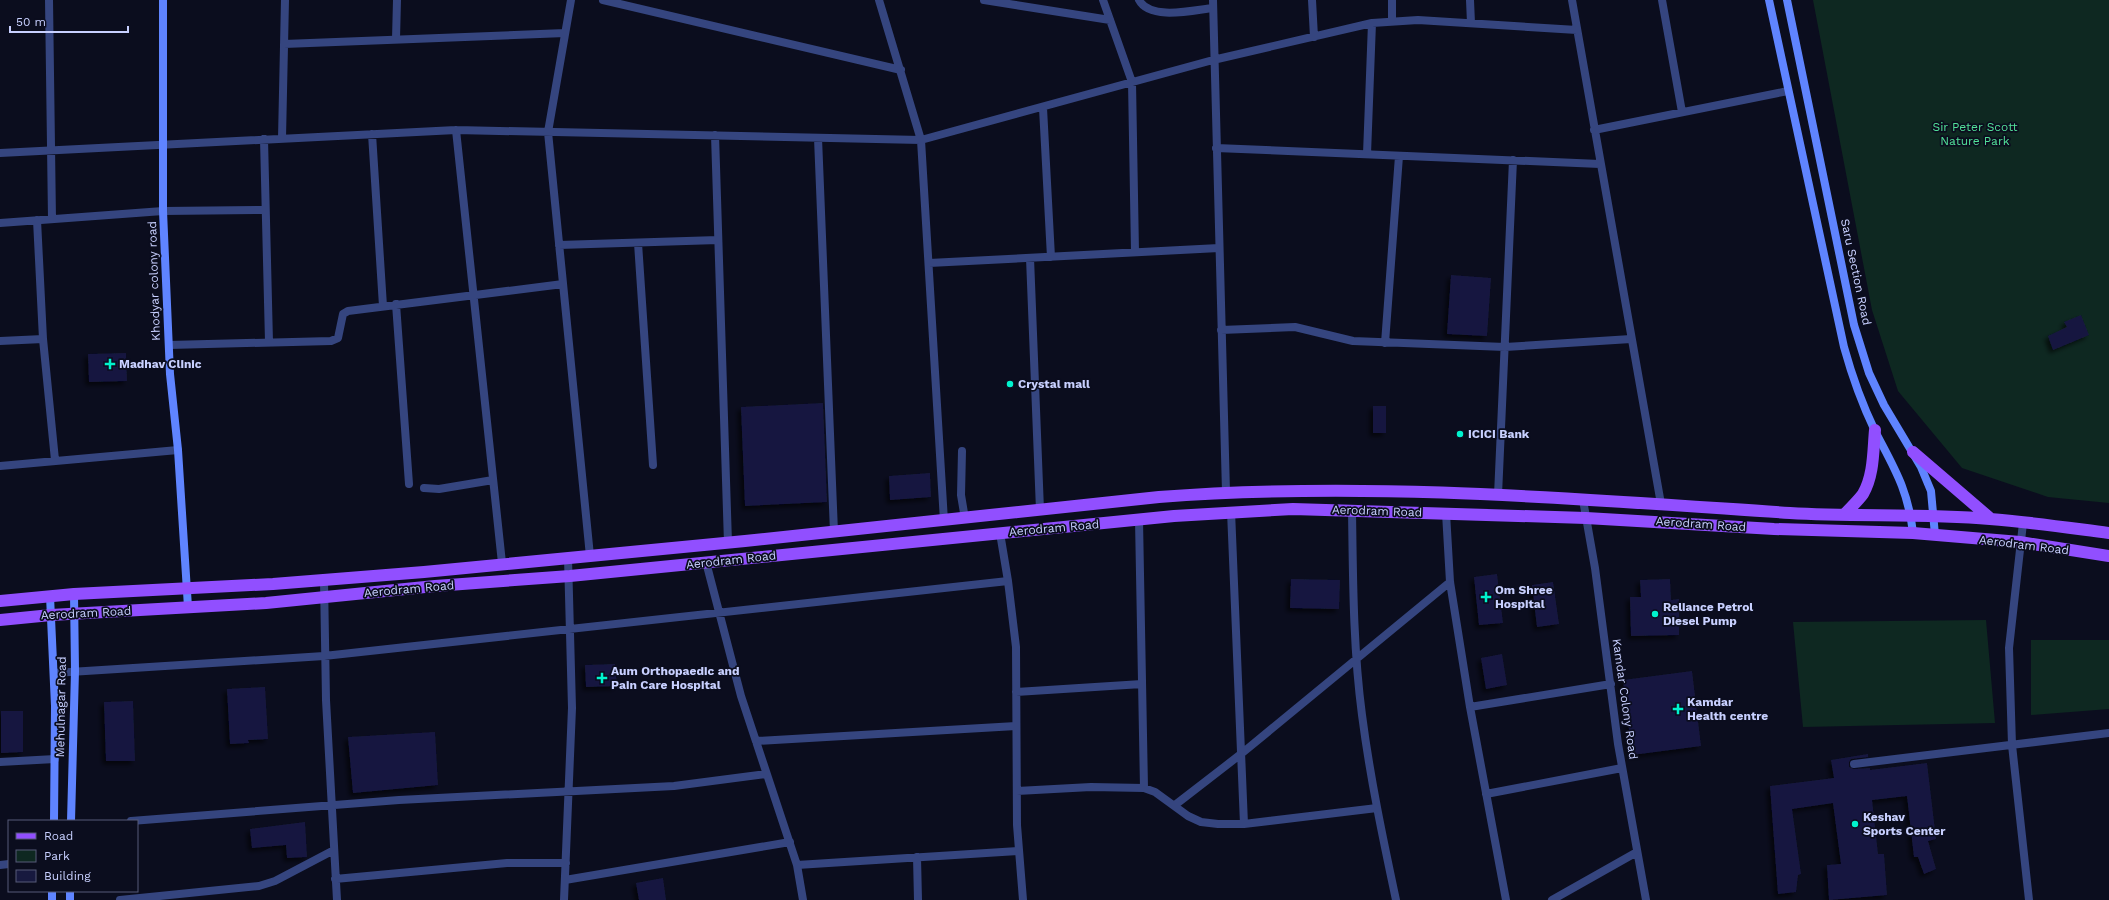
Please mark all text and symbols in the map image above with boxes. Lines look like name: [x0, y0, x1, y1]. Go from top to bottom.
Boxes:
scale bar: [10, 8, 128, 34]
text: 50 m: [16, 15, 46, 29]
park label: Sir Peter Scott Nature Park: [1933, 120, 2017, 148]
street label: Saru Section Road: [1838, 218, 1874, 326]
street label: Khodyar colony road: [145, 221, 163, 341]
place label: Madhav Clinic: [119, 357, 202, 371]
marker: Madhav Clinic: [104, 358, 116, 370]
place label: Crystal mall: [1018, 377, 1090, 391]
marker: Crystal mall: [1005, 379, 1015, 389]
place label: ICICI Bank: [1468, 427, 1530, 441]
marker: ICICI Bank: [1455, 429, 1465, 439]
street label: Aerodram Road: [1332, 502, 1422, 520]
street label: Aerodram Road: [1655, 514, 1747, 534]
street label: Aerodram Road: [1008, 517, 1100, 539]
street label: Aerodram Road: [1978, 533, 2070, 557]
street label: Aerodram Road: [685, 548, 777, 572]
street label: Aerodram Road: [363, 578, 455, 600]
place label: Om Shree Hospital: [1495, 583, 1553, 611]
marker: Om Shree Hospital: [1480, 591, 1492, 603]
place label: Reliance Petrol Diesel Pump: [1663, 600, 1753, 628]
street label: Aerodram Road: [40, 604, 132, 622]
marker: Reliance Petrol Diesel Pump: [1650, 609, 1660, 619]
street label: Kamdar Colony Road: [1610, 638, 1640, 760]
street label: Mehulnagar Road: [53, 656, 69, 758]
place label: Aum Orthopaedic and Pain Care Hospital: [611, 664, 740, 692]
marker: Aum Orthopaedic and Pain Care Hospital: [596, 672, 608, 684]
place label: Kamdar Health centre: [1687, 695, 1768, 723]
marker: Kamdar Health centre: [1672, 703, 1684, 715]
place label: Keshav Sports Center: [1863, 810, 1946, 838]
marker: Keshav Sports Center: [1850, 819, 1860, 829]
legend: [8, 820, 138, 892]
text: Road: [44, 829, 73, 843]
text: Park: [44, 849, 70, 863]
text: Building: [44, 869, 91, 883]

